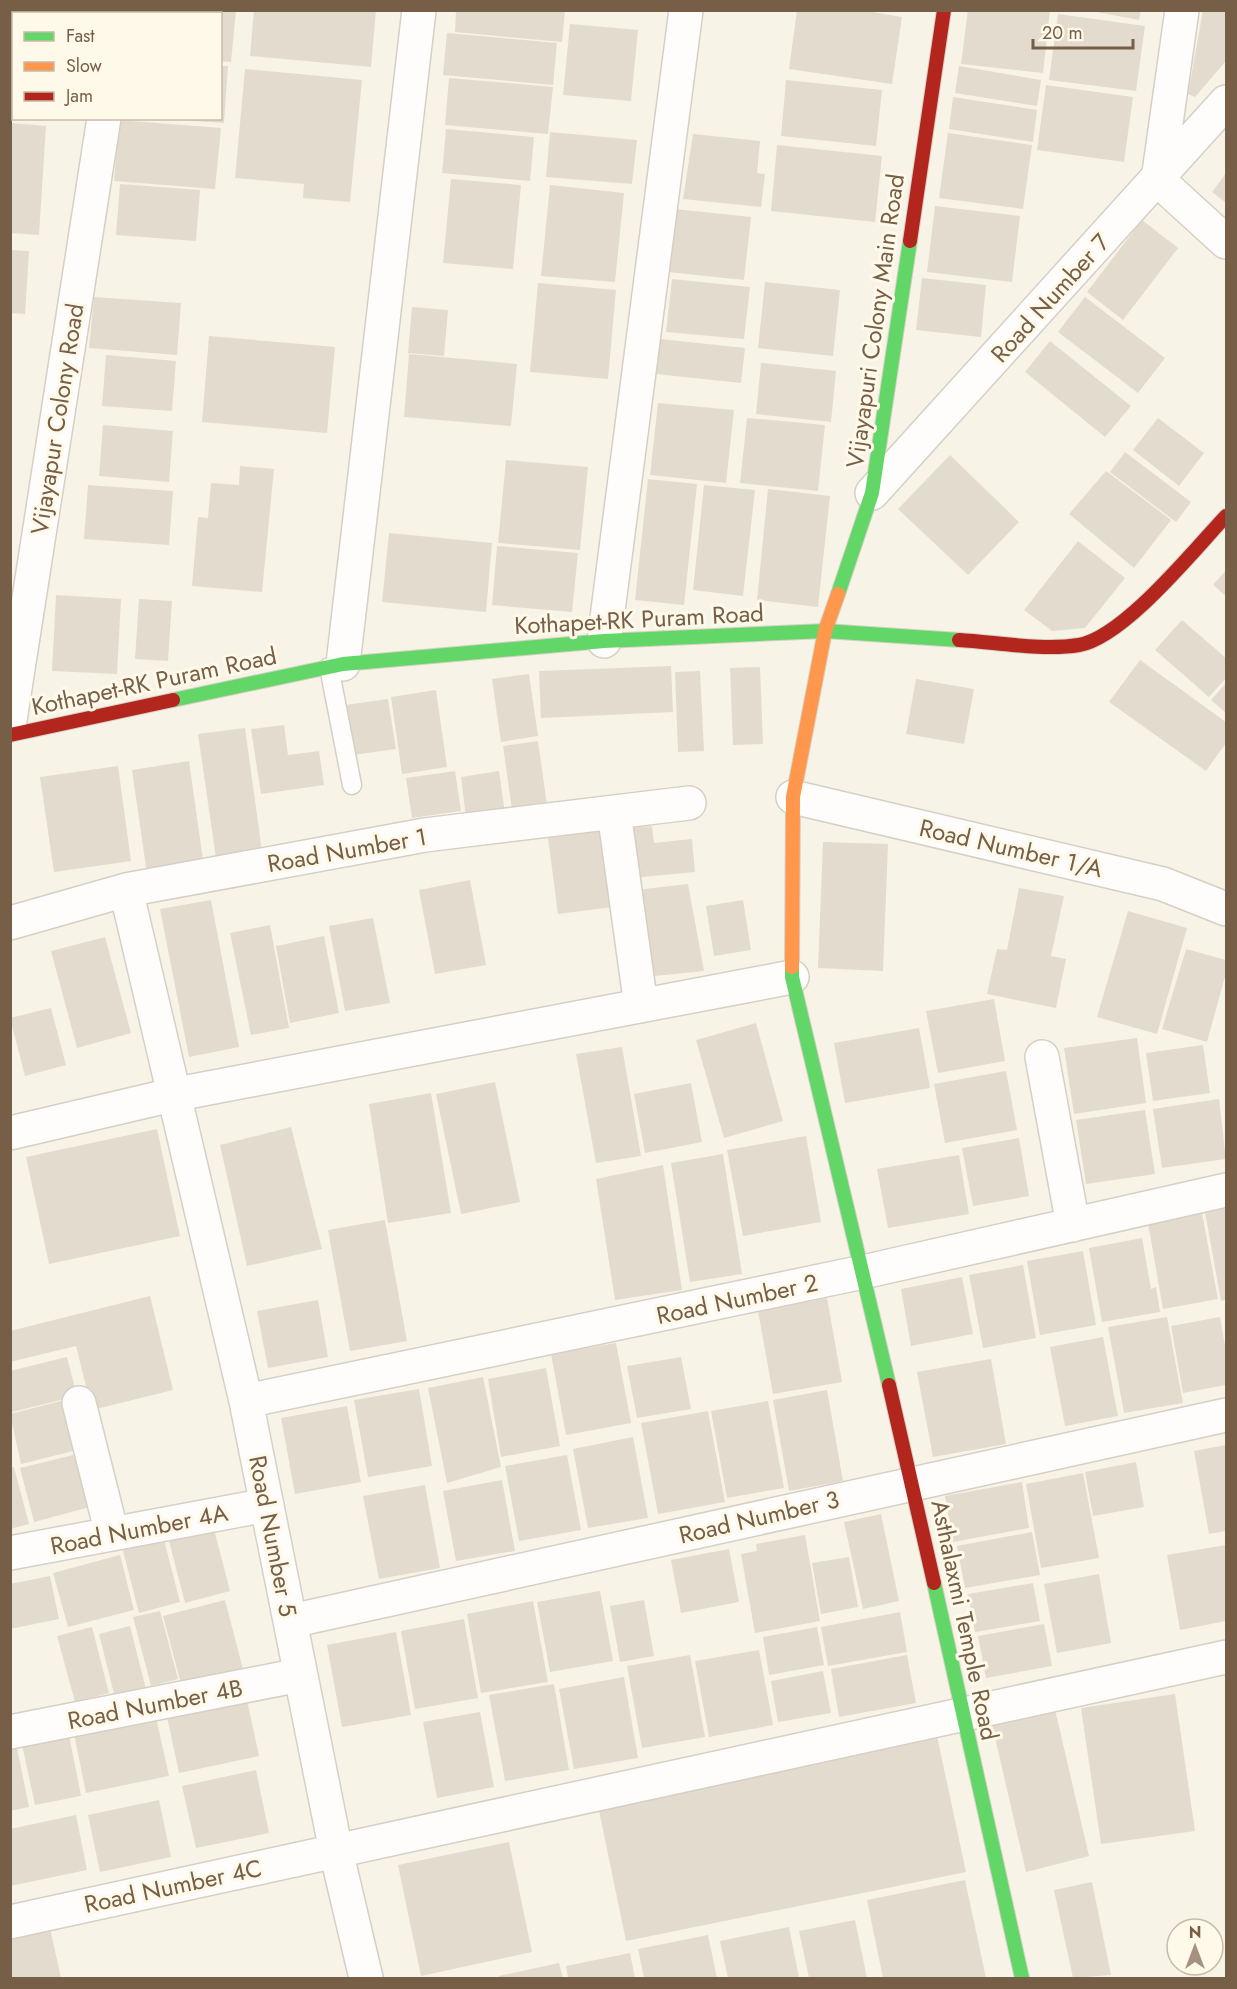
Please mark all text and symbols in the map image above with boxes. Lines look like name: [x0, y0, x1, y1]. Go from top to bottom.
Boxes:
legend: [12, 12, 222, 120]
scale bar: [1033, 12, 1134, 50]
text: 20 m: [1042, 20, 1082, 46]
text: Fast: [66, 23, 95, 49]
text: Slow: [66, 53, 103, 79]
text: Jam: [64, 83, 93, 109]
street label: Vijayapuri Colony Main Road: [837, 172, 913, 470]
street label: Road Number 7: [982, 225, 1118, 370]
street label: Vijayapur Colony Road: [21, 301, 93, 537]
street label: Kothapet-RK Puram Road: [513, 595, 765, 643]
street label: Kothapet-RK Puram Road: [28, 638, 280, 724]
street label: Road Number 1/A: [916, 810, 1106, 886]
street label: Road Number 1: [265, 819, 429, 881]
street label: Road Number 2: [653, 1265, 821, 1333]
street label: Road Number 5: [240, 1452, 306, 1620]
street label: Road Number 3: [675, 1482, 843, 1552]
street label: Road Number 4A: [47, 1495, 231, 1563]
street label: Asthalaxmi Temple Road: [922, 1496, 1008, 1744]
street label: Road Number 4B: [64, 1670, 246, 1738]
street label: Road Number 4C: [81, 1850, 265, 1922]
north arrow: [1165, 1917, 1225, 1977]
text: N: [1189, 1921, 1201, 1944]

